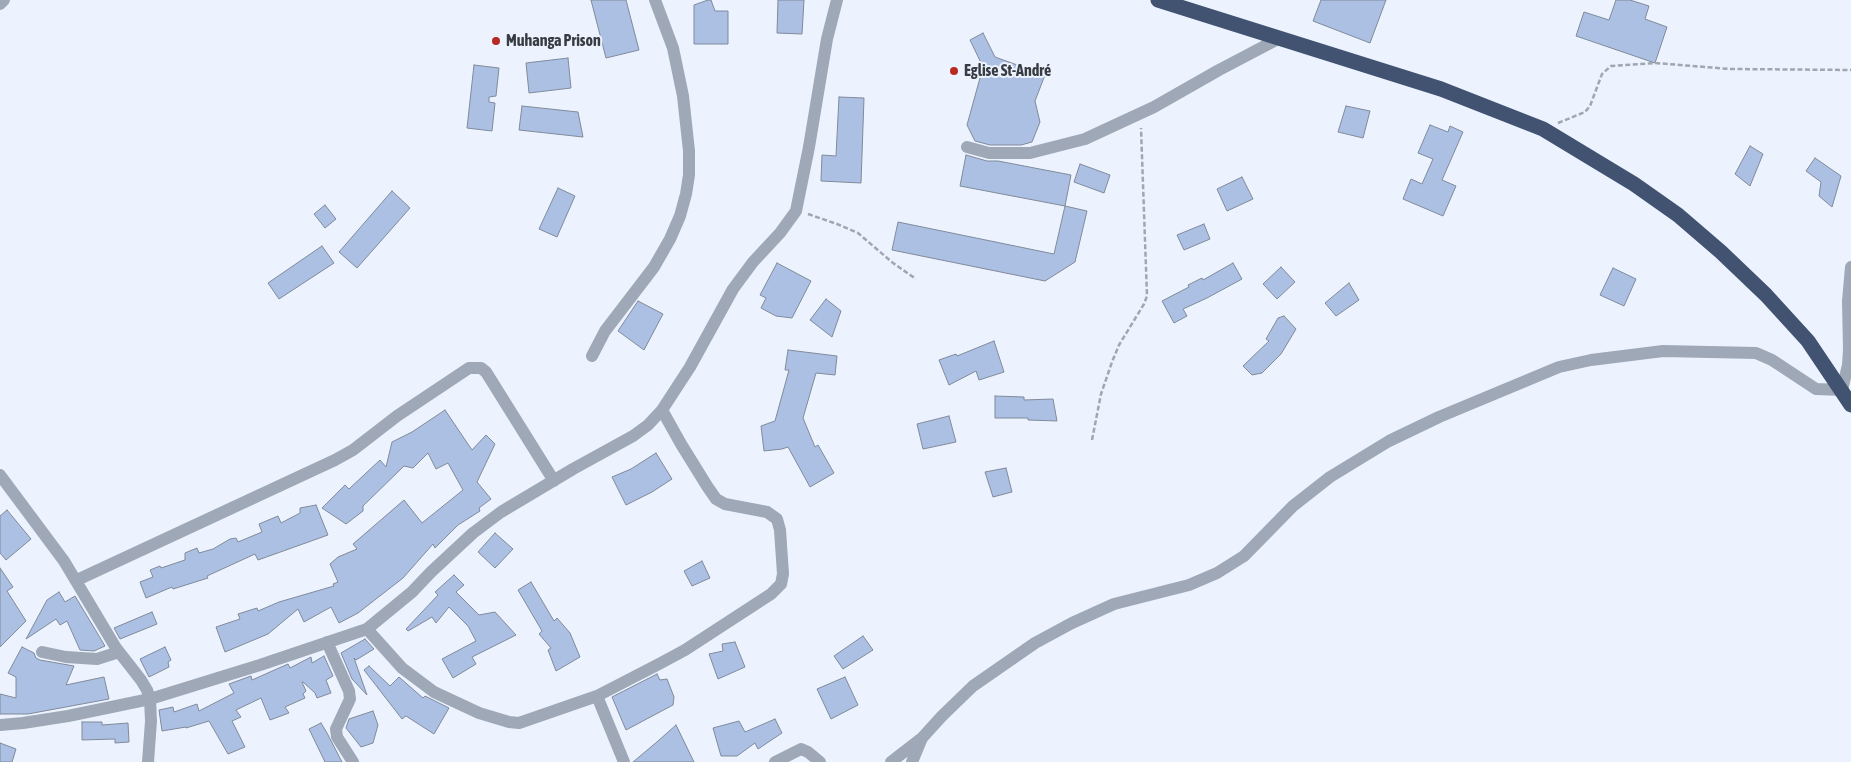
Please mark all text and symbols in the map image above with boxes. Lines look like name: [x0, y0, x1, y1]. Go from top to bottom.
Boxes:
place label: Muhanga Prison: [506, 31, 601, 51]
marker: Muhanga Prison: [490, 35, 502, 47]
place label: Eglise St-André: [964, 61, 1051, 81]
marker: Eglise St-André: [948, 65, 960, 77]

